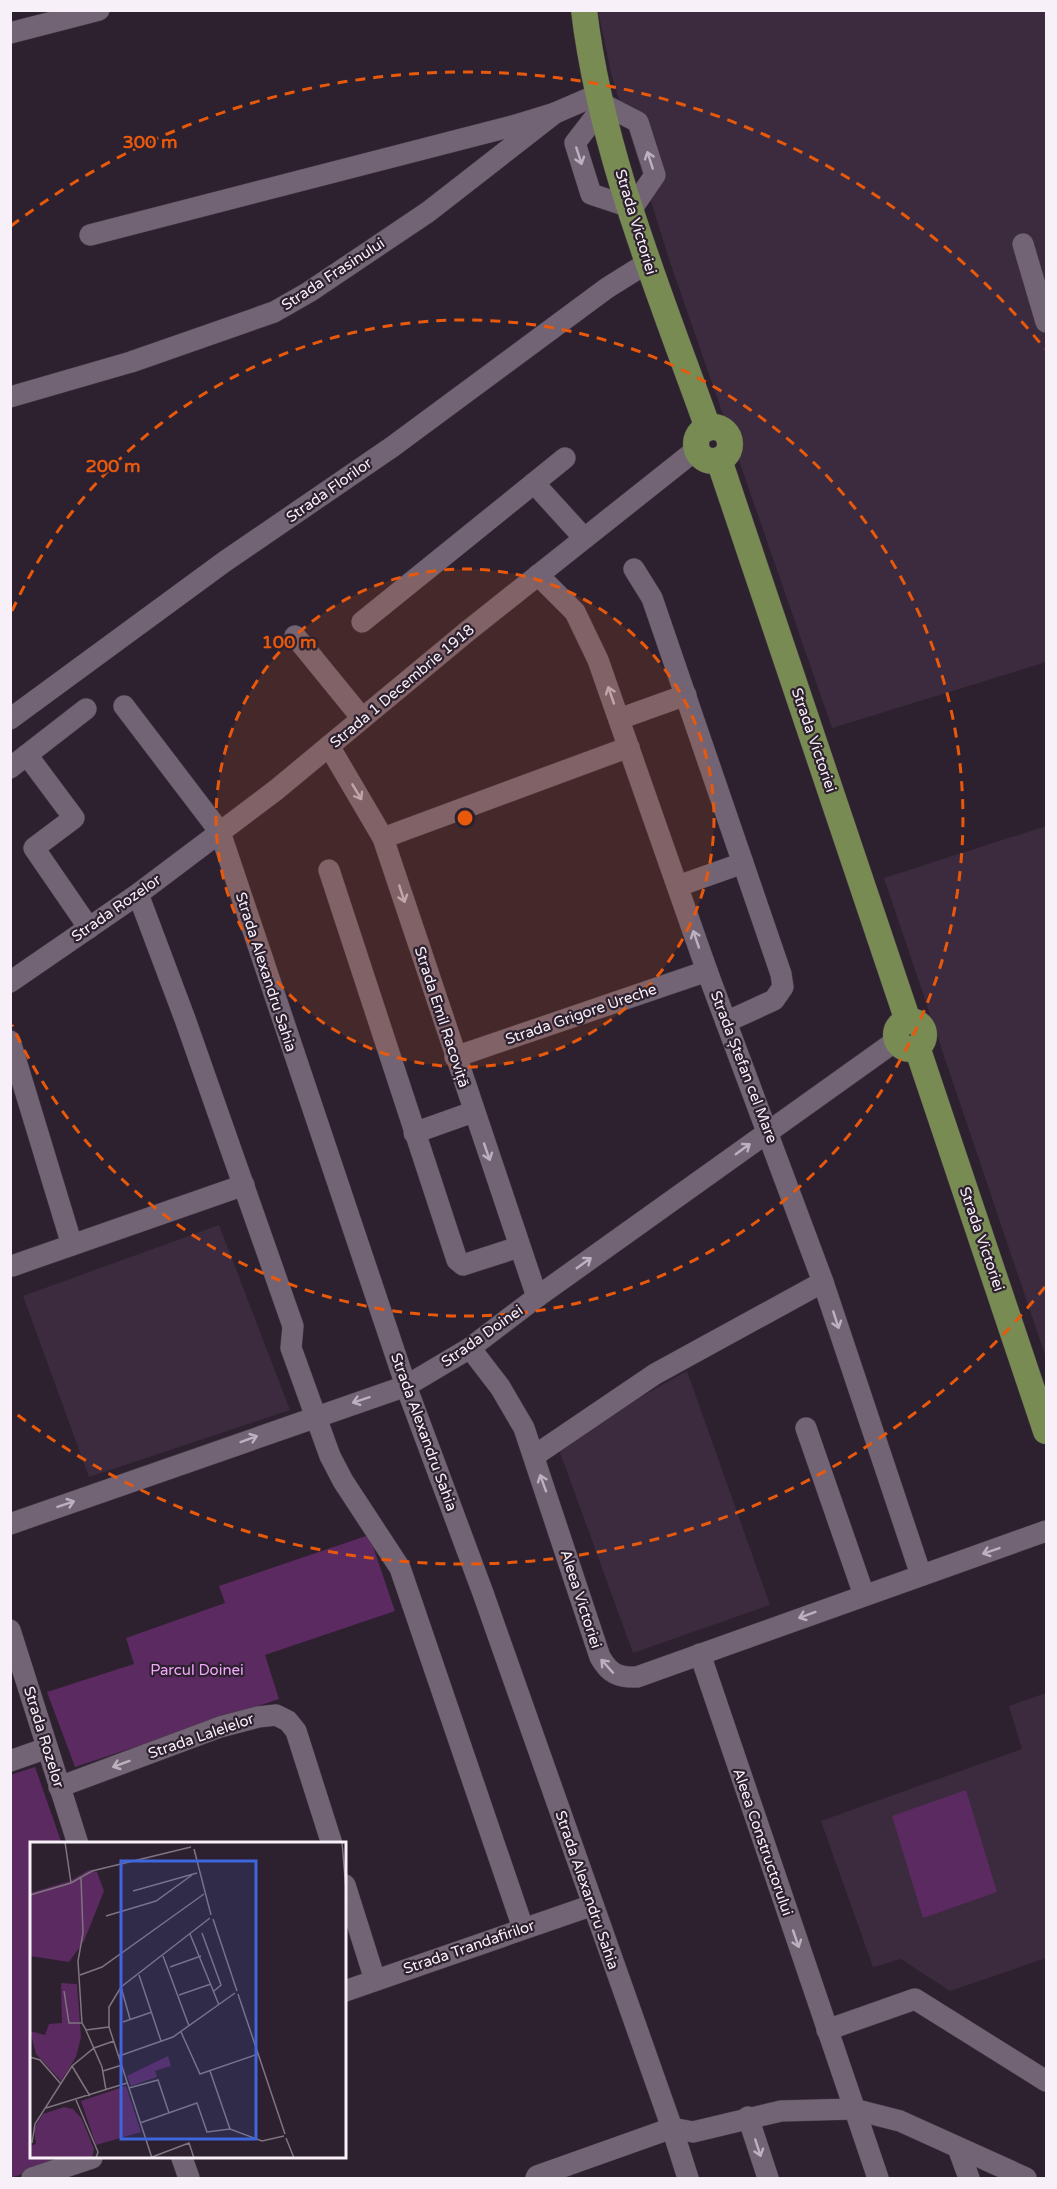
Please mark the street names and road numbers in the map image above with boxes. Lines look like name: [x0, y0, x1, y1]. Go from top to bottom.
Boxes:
street label: Strada Victoriei: [611, 167, 661, 277]
street label: Strada Frasinului: [278, 234, 388, 314]
street label: Strada Florilor: [283, 454, 376, 526]
street label: Strada 1 Decembrie 1918: [326, 620, 478, 752]
street label: Strada Victoriei: [788, 686, 840, 794]
street label: Strada Rozelor: [68, 870, 164, 945]
street label: Strada Alexandru Sahia: [232, 890, 300, 1054]
street label: Strada Emil Racoviță: [411, 944, 473, 1090]
street label: Strada Grigore Ureche: [503, 980, 659, 1048]
street label: Strada Ștefan cel Mare: [707, 988, 781, 1146]
street label: Strada Victoriei: [956, 1185, 1008, 1293]
street label: Strada Doinei: [438, 1301, 526, 1371]
street label: Strada Alexandru Sahia: [387, 1351, 461, 1513]
street label: Aleea Victoriei: [557, 1547, 605, 1651]
street label: Strada Rozelor: [20, 1684, 68, 1790]
street label: Strada Lalelelor: [146, 1709, 257, 1763]
street label: Aleea Constructorului: [729, 1766, 797, 1918]
street label: Strada Alexandru Sahia: [551, 1808, 623, 1972]
street label: Strada Trandafirilor: [401, 1916, 537, 1978]

